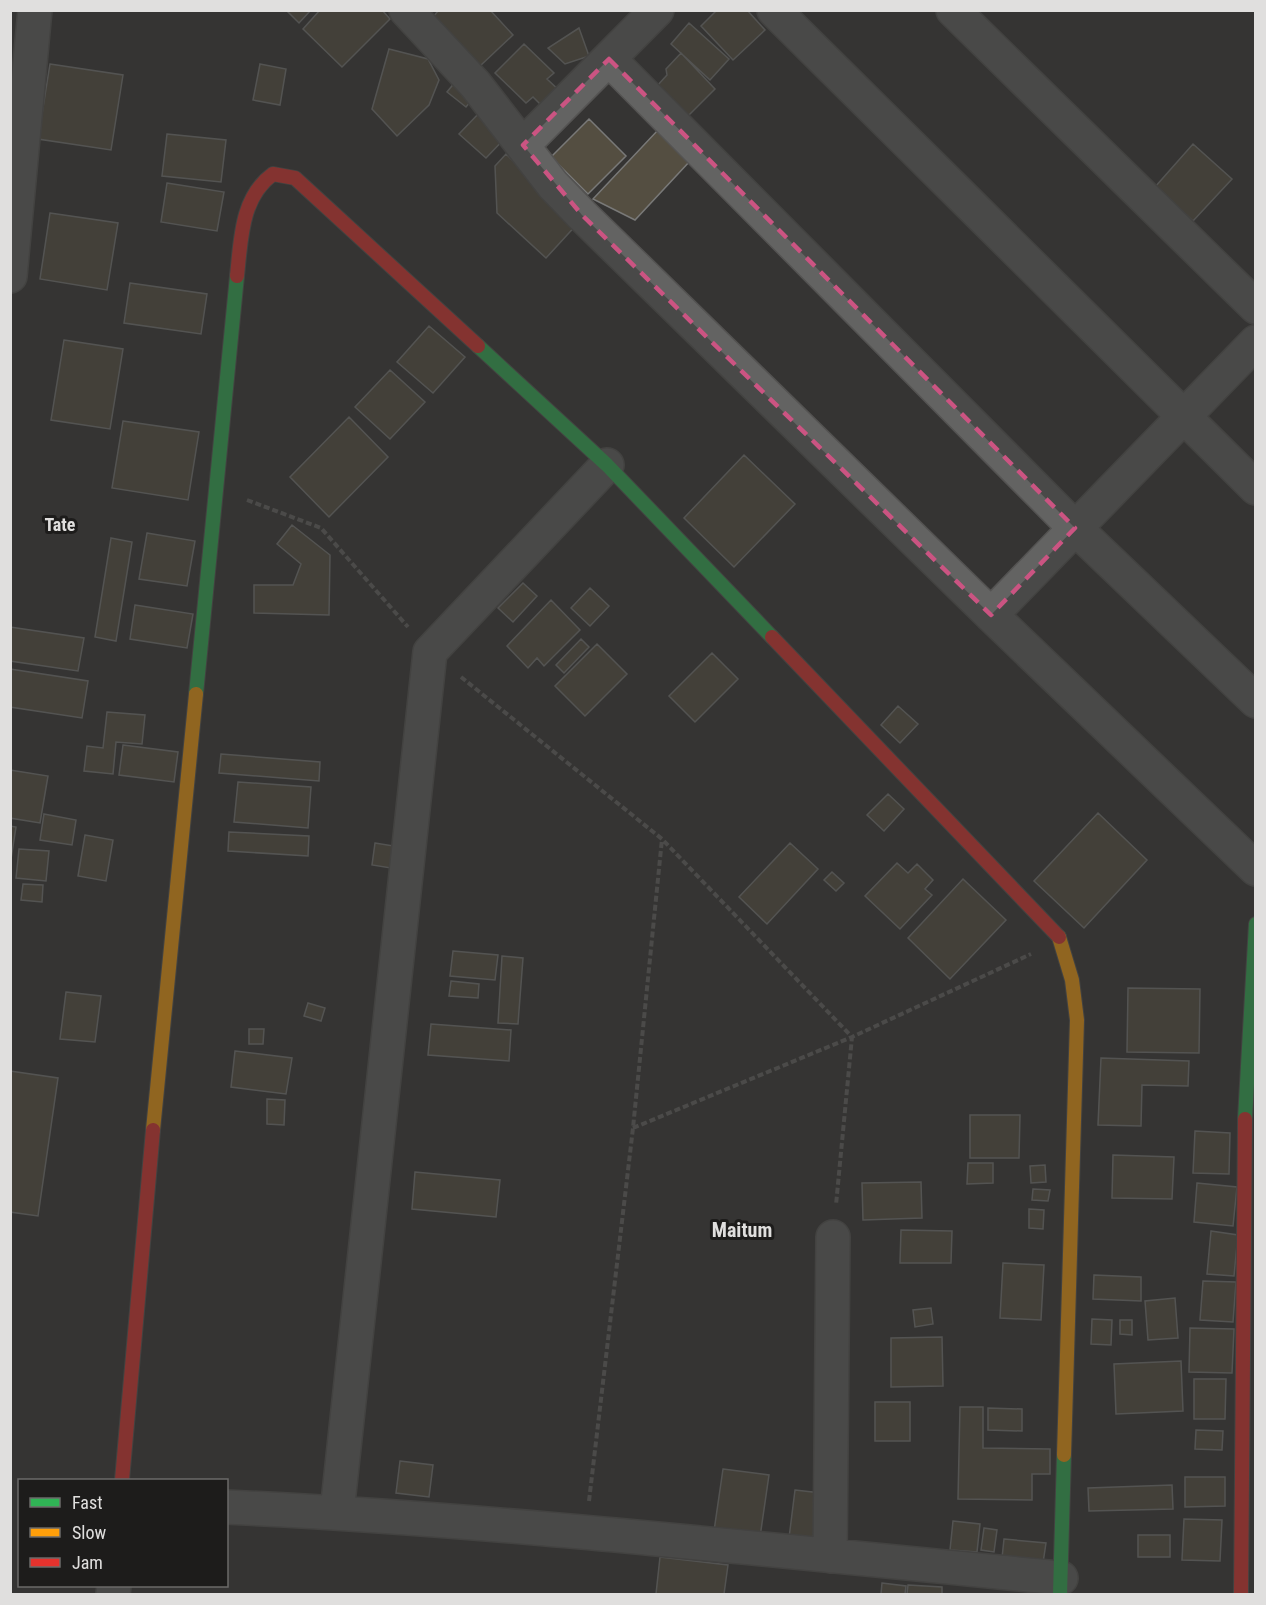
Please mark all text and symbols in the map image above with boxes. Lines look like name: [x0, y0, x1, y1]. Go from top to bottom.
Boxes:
district label: Tate: [45, 514, 76, 535]
district label: Maitum: [712, 1218, 772, 1242]
legend: [18, 1479, 228, 1587]
text: Fast: [72, 1492, 103, 1513]
text: Slow: [72, 1522, 107, 1543]
text: Jam: [72, 1552, 103, 1573]

